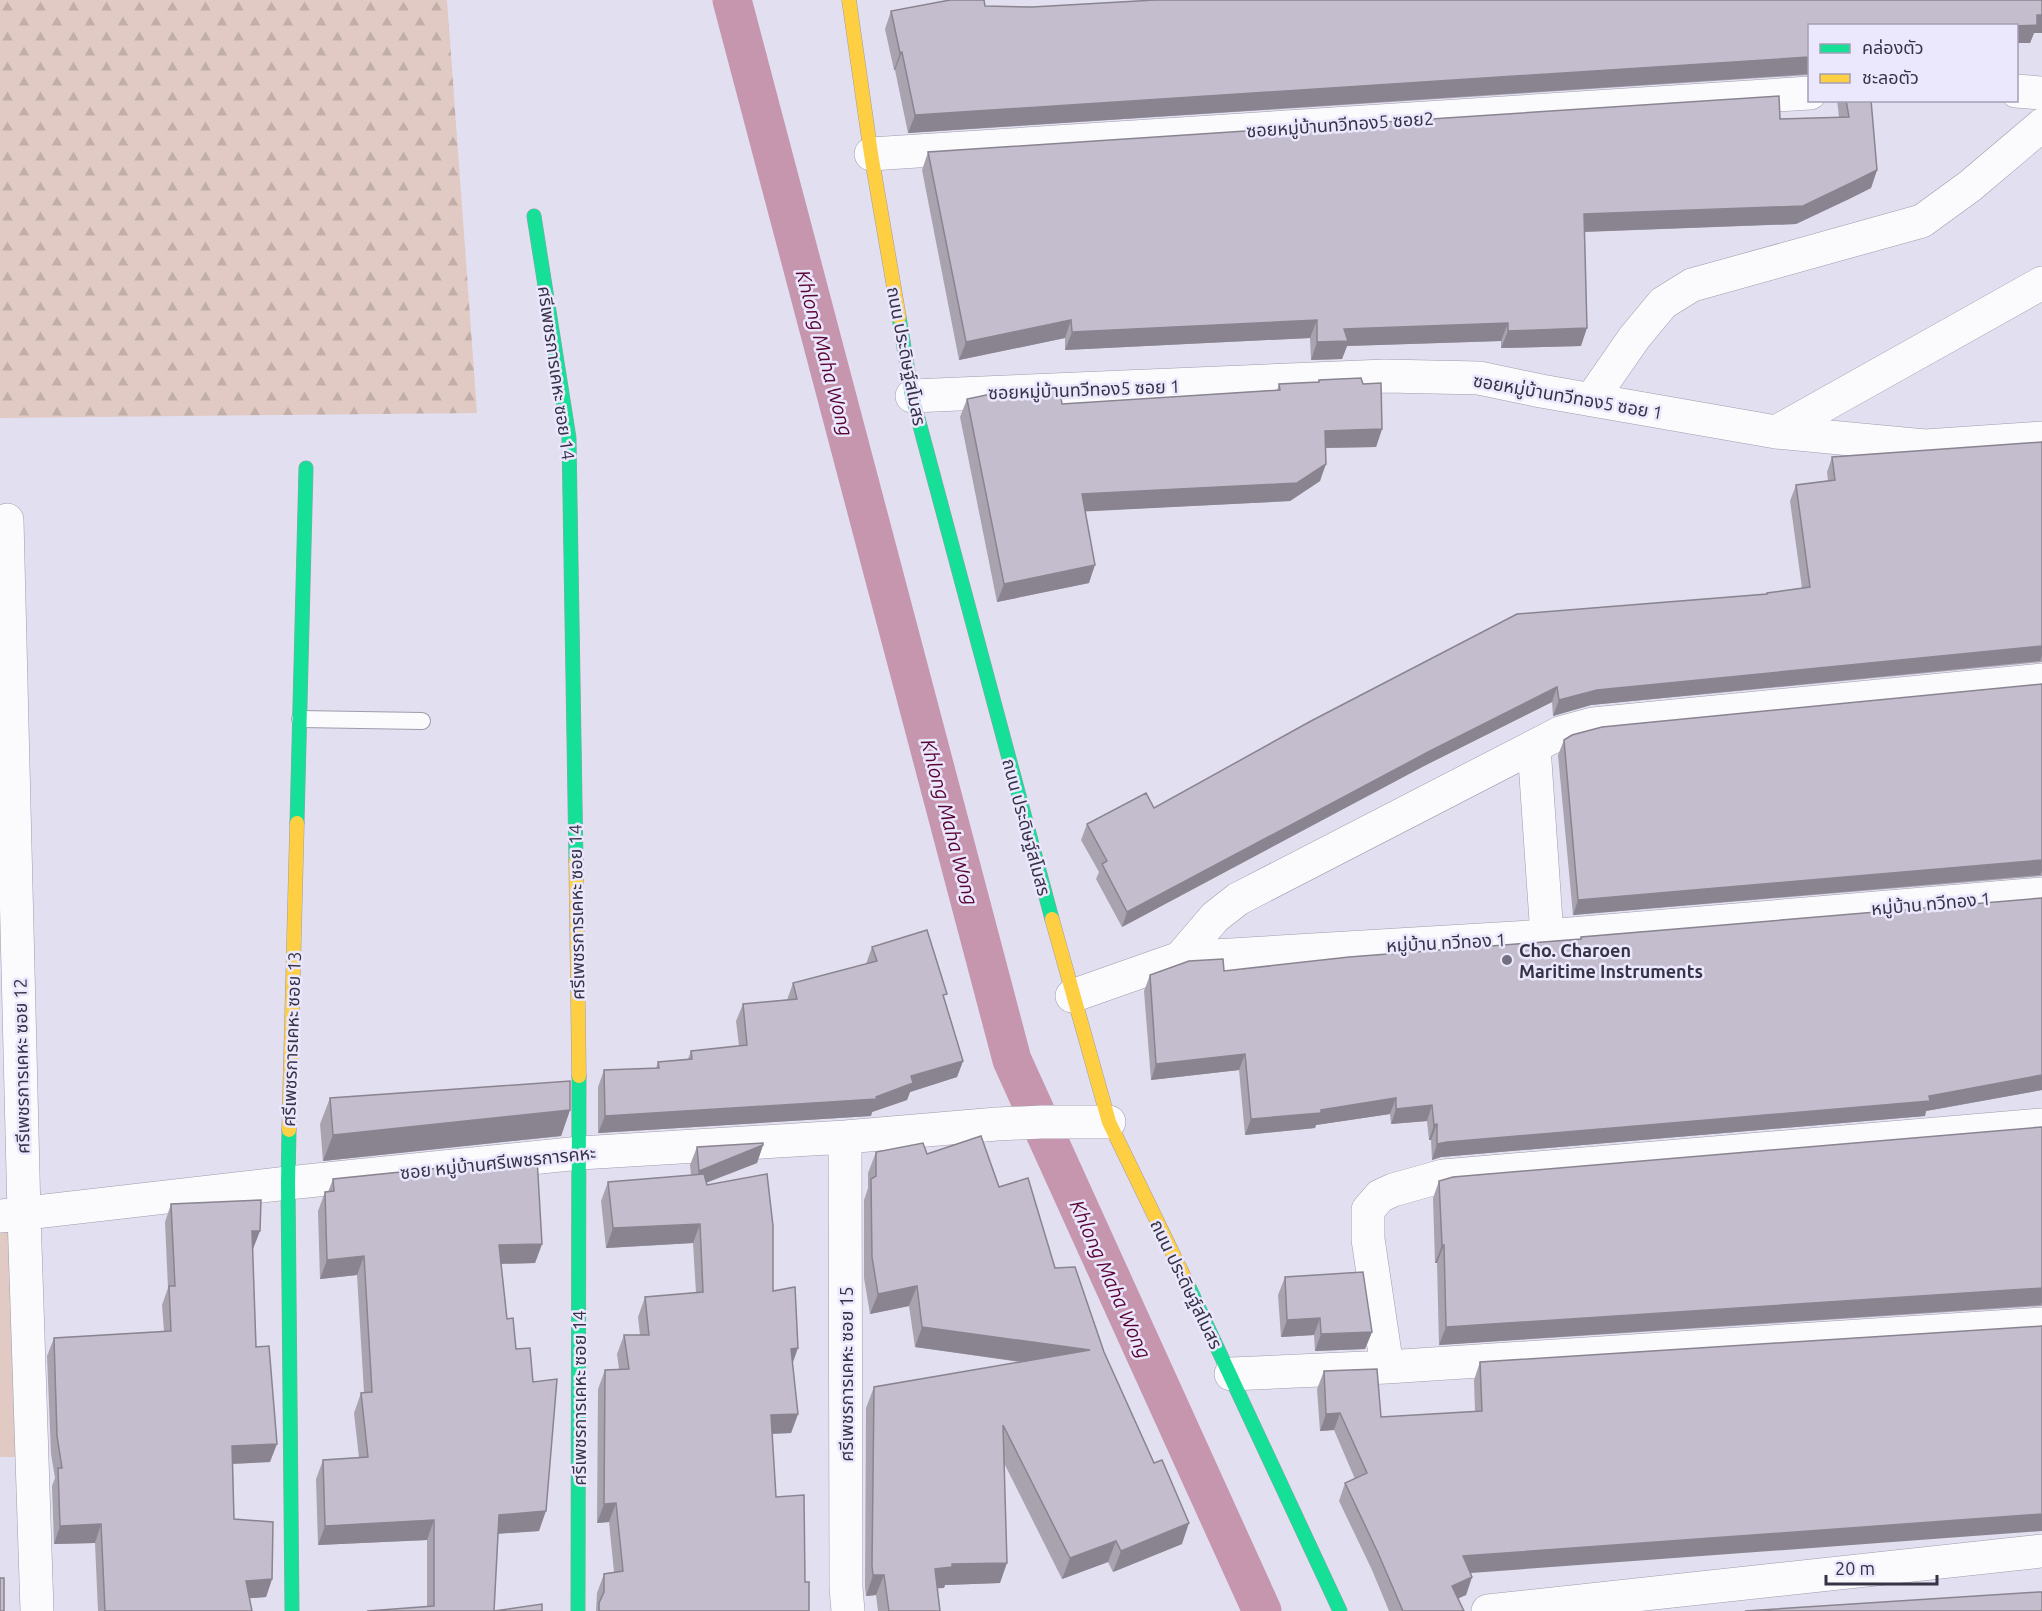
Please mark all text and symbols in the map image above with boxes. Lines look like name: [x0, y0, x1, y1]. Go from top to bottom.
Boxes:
legend: [1808, 24, 2018, 102]
text: คล่องตัว: [1862, 37, 1924, 57]
text: ชะลอตัว: [1862, 67, 1919, 87]
street label: ซอยหมู่บ้านทวีทอง5 ซอย2: [1245, 107, 1435, 144]
water label: Khlong Maha Wong: [792, 267, 858, 439]
street label: ศรีเพชรการเคหะ ซอย 14: [535, 285, 579, 461]
street label: ถนน ประดิษฐ์สโมสร: [883, 285, 930, 428]
street label: ซอยหมู่บ้านทวีทอง5 ซอย 1: [1471, 369, 1664, 425]
street label: ซอยหมู่บ้านทวีทอง5 ซอย 1: [988, 376, 1181, 405]
water label: Khlong Maha Wong: [917, 736, 983, 908]
street label: ถนน ประดิษฐ์สโมสร: [998, 756, 1055, 898]
street label: ศรีเพชรการเคหะ ซอย 14: [564, 824, 588, 1000]
street label: หมู่บ้าน ทวีทอง 1: [1870, 888, 1992, 921]
street label: หมู่บ้าน ทวีทอง 1: [1386, 929, 1507, 958]
place label: Cho. Charoen Maritime Instruments: [1519, 940, 1703, 981]
street label: ศรีเพชรการเคหะ ซอย 13: [278, 951, 304, 1127]
marker: Cho. Charoen Maritime Instruments: [1500, 953, 1514, 967]
street label: ศรีเพชรการเคหะ ซอย 12: [9, 978, 33, 1154]
street label: ซอย หมู่บ้านศรีเพชรการคหะ: [399, 1142, 597, 1185]
water label: Khlong Maha Wong: [1066, 1196, 1156, 1362]
street label: ถนน ประดิษฐ์สโมสร: [1146, 1216, 1227, 1352]
street label: ศรีเพชรการเคหะ ซอย 15: [836, 1286, 856, 1462]
street label: ศรีเพชรการเคหะ ซอย 14: [569, 1310, 589, 1486]
scale bar: [1826, 1548, 1937, 1586]
text: 20 m: [1835, 1558, 1875, 1578]

